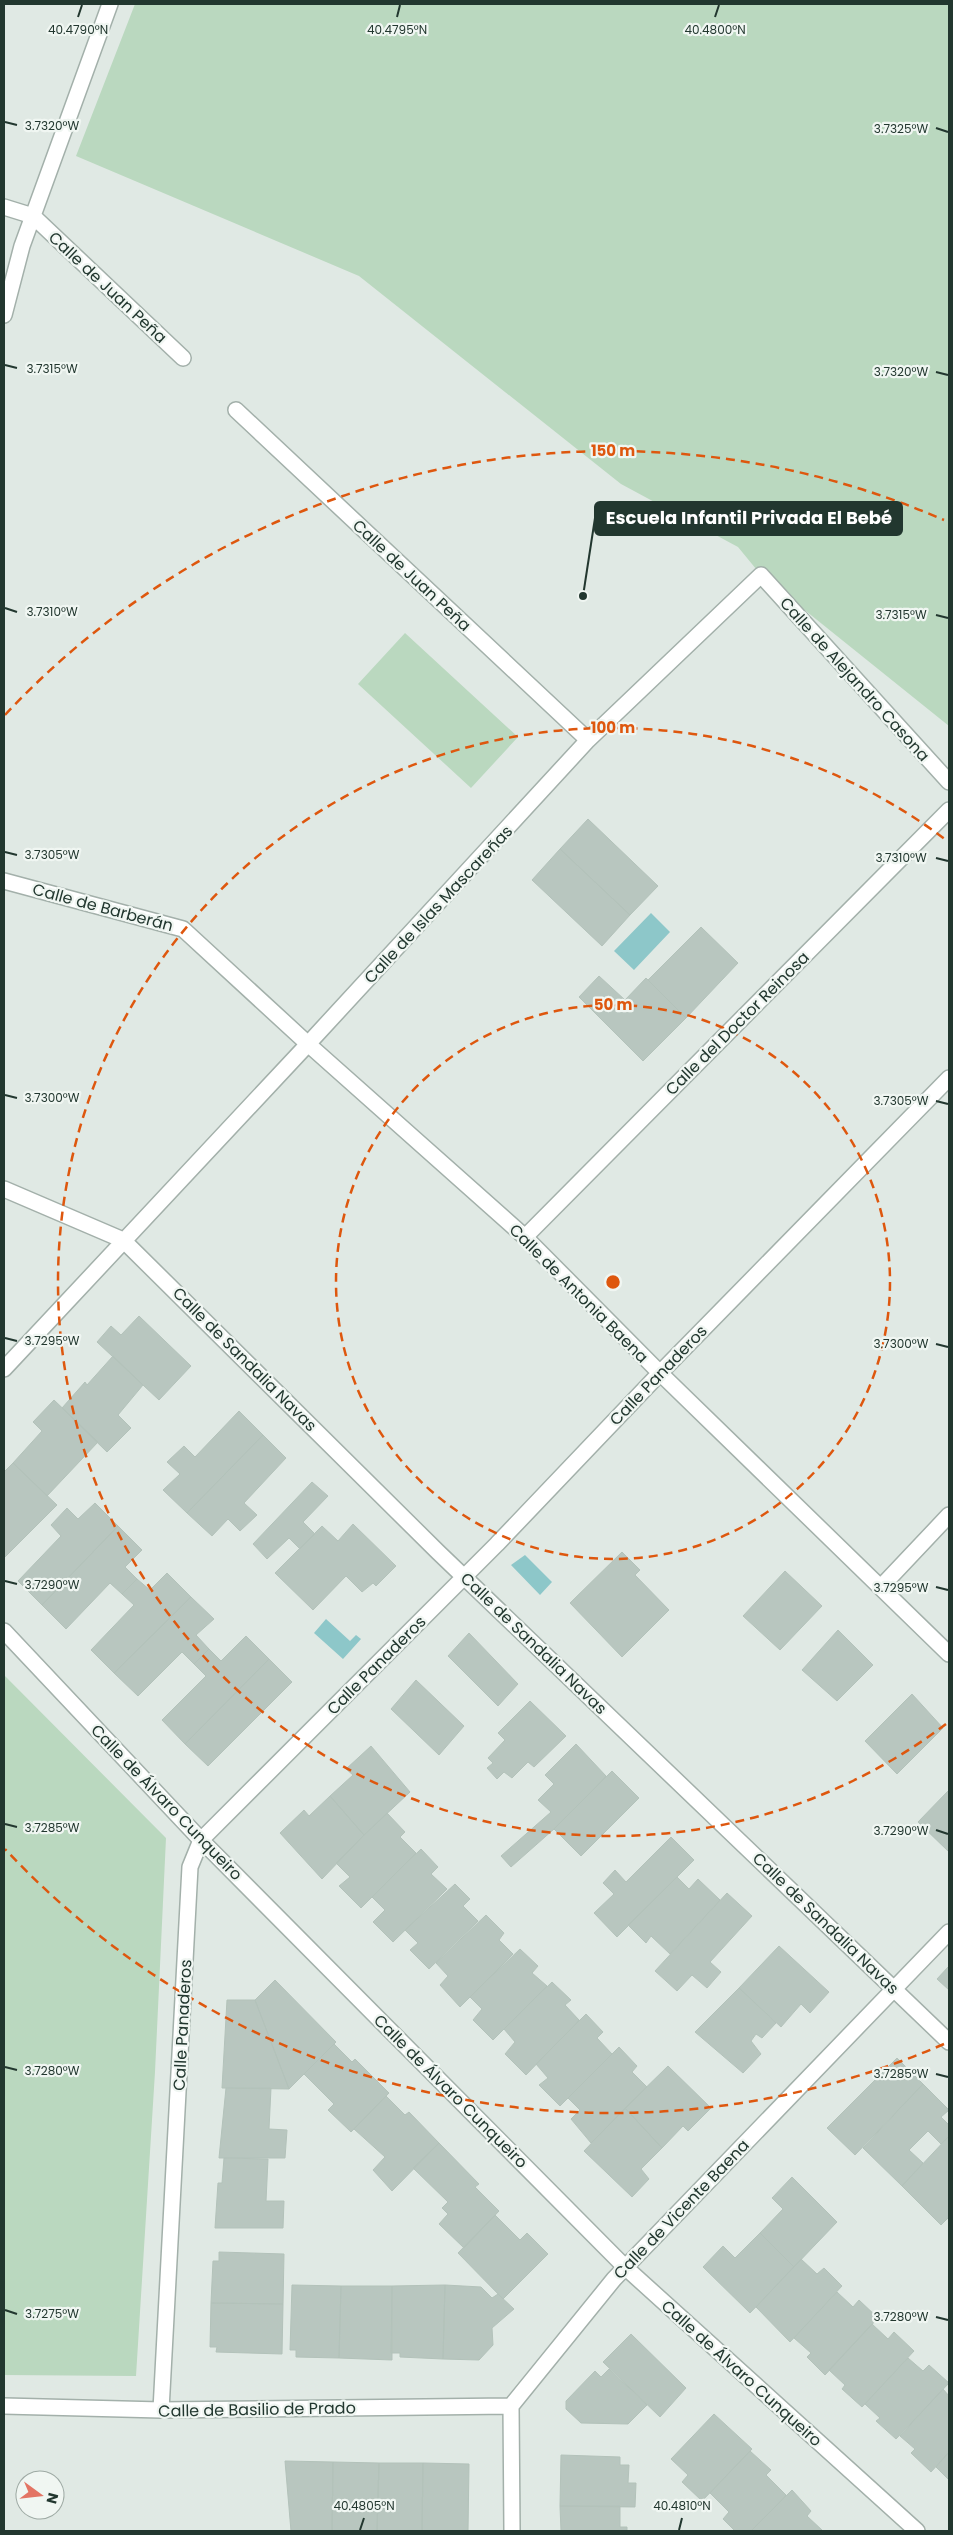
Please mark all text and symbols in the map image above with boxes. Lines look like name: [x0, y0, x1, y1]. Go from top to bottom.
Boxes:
text: 40.4790°N: [48, 21, 108, 38]
text: 40.4795°N: [367, 21, 427, 38]
text: 40.4800°N: [684, 21, 746, 38]
text: 3.7320°W: [25, 117, 79, 134]
text: 3.7325°W: [874, 120, 928, 137]
street label: Calle de Juan Peña: [43, 226, 172, 348]
text: 3.7315°W: [26, 360, 78, 377]
text: 3.7320°W: [874, 363, 928, 380]
text: 150 m: [591, 440, 635, 461]
callout: Escuela Infantil Privada El Bebé: [595, 502, 902, 535]
text: Escuela Infantil Privada El Bebé: [606, 505, 892, 530]
street label: Calle de Juan Peña: [347, 514, 476, 636]
street label: Calle de Alejandro Casona: [774, 592, 935, 767]
text: 3.7310°W: [26, 603, 78, 620]
text: 3.7315°W: [875, 606, 927, 623]
text: 100 m: [591, 717, 635, 738]
street label: Calle de Islas Mascareñas: [359, 820, 518, 988]
text: 3.7305°W: [25, 846, 80, 863]
text: 3.7310°W: [875, 849, 927, 866]
street label: Calle de Barberán: [30, 878, 176, 937]
street label: Calle del Doctor Reinosa: [660, 946, 814, 1100]
text: 50 m: [594, 994, 632, 1015]
text: 3.7300°W: [25, 1089, 80, 1106]
text: 3.7305°W: [874, 1092, 929, 1109]
street label: Calle de Antonia Baena: [504, 1219, 653, 1368]
centre of rings: [604, 1273, 622, 1291]
street label: Calle de Sandalia Navas: [167, 1282, 322, 1437]
street label: Calle Panaderos: [604, 1320, 712, 1431]
text: 3.7295°W: [25, 1332, 80, 1349]
text: 3.7300°W: [874, 1335, 929, 1352]
street label: Calle de Sandalia Navas: [455, 1567, 612, 1720]
text: 3.7290°W: [25, 1576, 80, 1593]
text: 3.7295°W: [874, 1579, 929, 1596]
street label: Calle Panaderos: [322, 1611, 431, 1720]
street label: Calle de Álvaro Cunqueiro: [86, 1719, 248, 1886]
text: 3.7285°W: [25, 1819, 80, 1836]
text: 3.7290°W: [874, 1822, 929, 1839]
street label: Calle de Sandalia Navas: [747, 1847, 904, 2000]
street label: Calle Panaderos: [168, 1959, 197, 2091]
street label: Calle de Álvaro Cunqueiro: [369, 2009, 533, 2173]
text: 3.7280°W: [25, 2062, 80, 2079]
text: 3.7285°W: [874, 2065, 929, 2082]
street label: Calle de Vicente Baena: [608, 2134, 754, 2284]
street label: Calle de Álvaro Cunqueiro: [656, 2295, 827, 2452]
text: 3.7275°W: [25, 2305, 79, 2322]
text: 3.7280°W: [874, 2308, 929, 2325]
street label: Calle de Basilio de Prado: [158, 2396, 356, 2423]
north arrow: [15, 2470, 65, 2520]
text: N: [42, 2491, 64, 2506]
text: 40.4805°N: [333, 2497, 395, 2514]
text: 40.4810°N: [653, 2497, 711, 2514]

